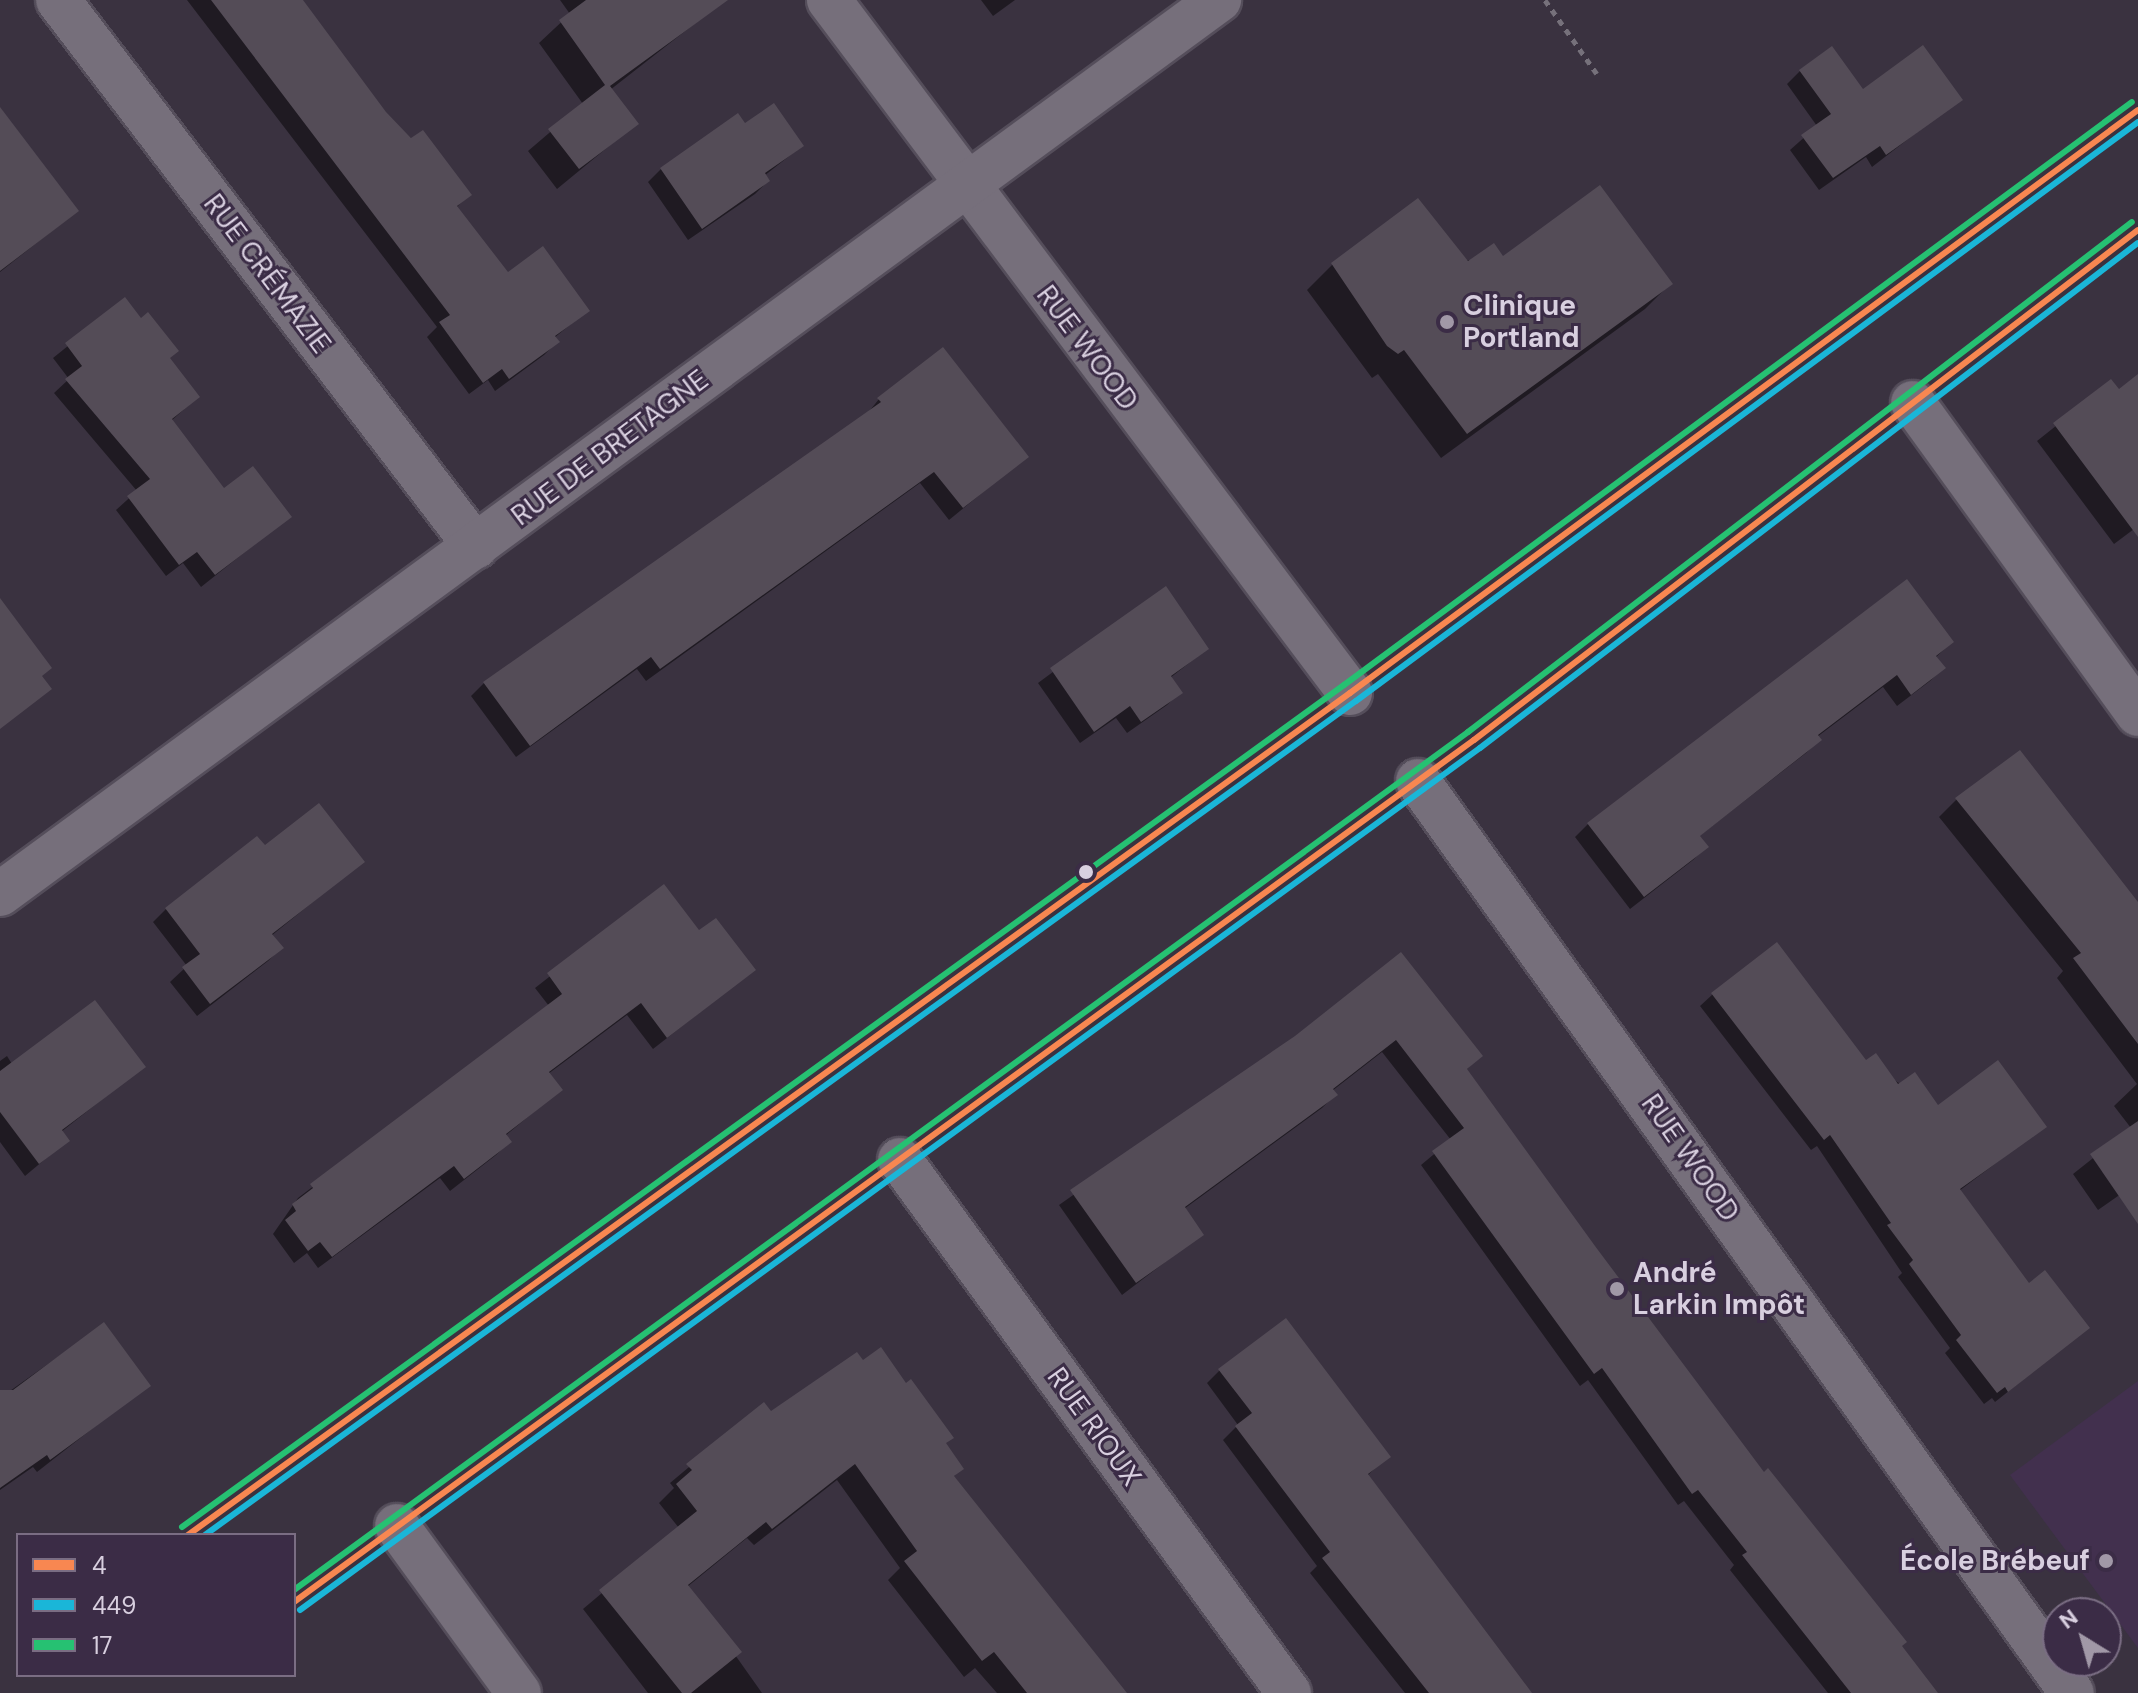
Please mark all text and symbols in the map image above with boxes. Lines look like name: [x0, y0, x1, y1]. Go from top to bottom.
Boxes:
street label: RUE CRÉMAZIE: [196, 188, 338, 360]
street label: RUE WOOD: [1029, 279, 1145, 417]
place label: Clinique Portland: [1463, 289, 1580, 355]
marker: Clinique Portland: [1438, 313, 1456, 331]
street label: RUE DE BRETAGNE: [505, 363, 715, 533]
unlabelled marker: [1078, 864, 1094, 880]
street label: RUE WOOD: [1634, 1088, 1746, 1228]
place label: André Larkin Impôt: [1633, 1256, 1805, 1322]
marker: André Larkin Impôt: [1608, 1280, 1626, 1298]
street label: RUE RIOUX: [1040, 1361, 1148, 1493]
legend: [16, 1533, 296, 1677]
place label: École Brébeuf: [1900, 1544, 2090, 1578]
text: 4: [92, 1550, 107, 1581]
marker: École Brébeuf: [2097, 1552, 2115, 1570]
text: 449: [92, 1590, 136, 1621]
north arrow: [2042, 1597, 2122, 1677]
text: N: [2053, 1603, 2084, 1635]
text: 17: [92, 1630, 112, 1661]

